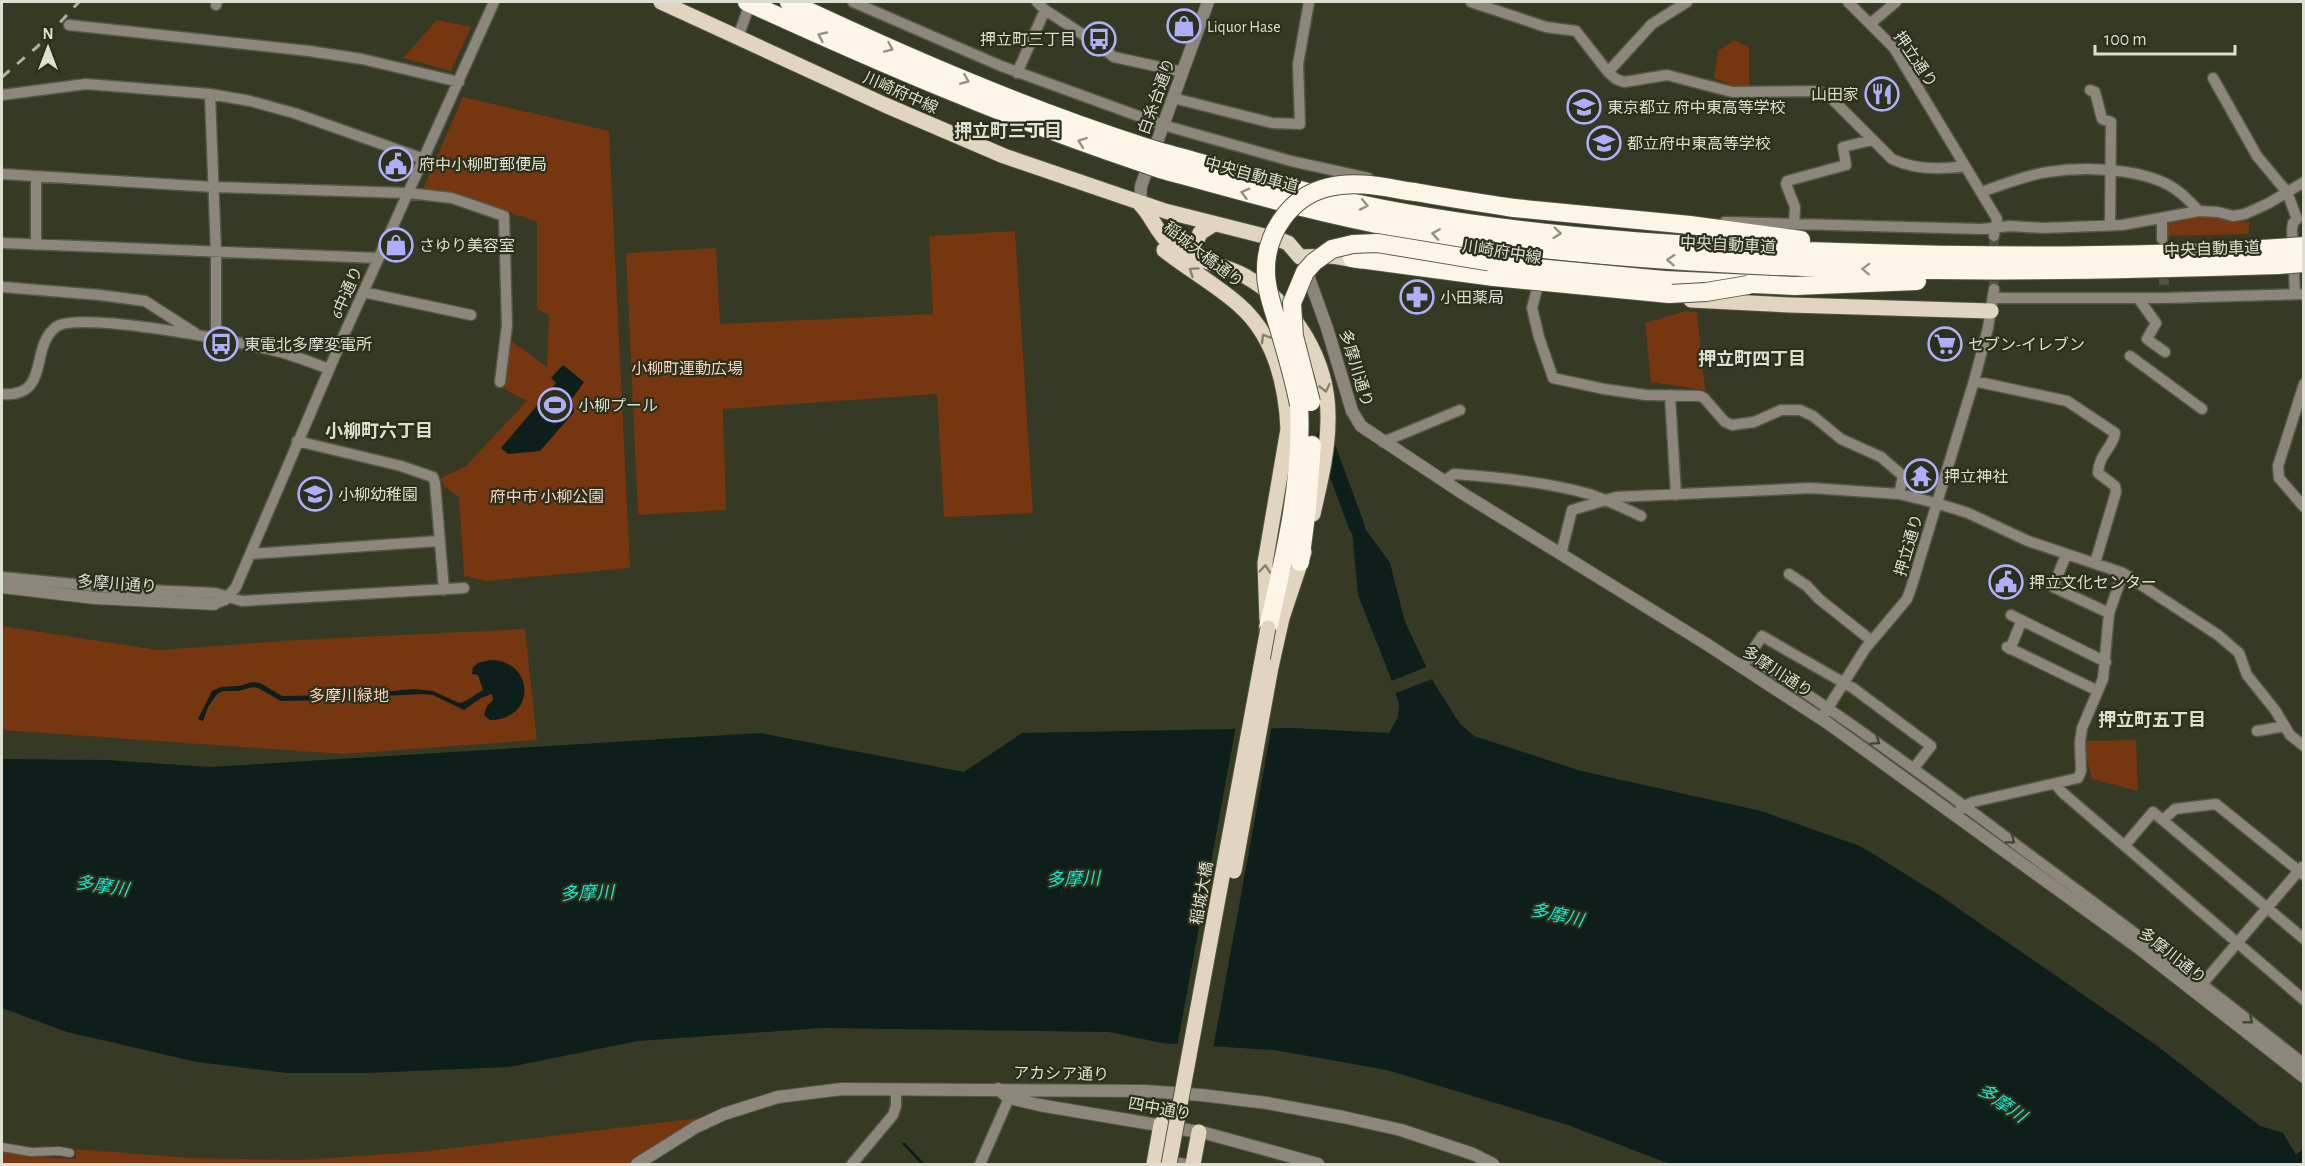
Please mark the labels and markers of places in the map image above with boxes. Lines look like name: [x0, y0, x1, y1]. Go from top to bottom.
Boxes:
shop icon: Liquor Hase: [1166, 8, 1202, 44]
place label: Liquor Hase: [1207, 19, 1281, 35]
bus stop icon: 押立町三丁目: [1081, 21, 1117, 57]
place label: 押立町三丁目: [980, 32, 1076, 48]
restaurant icon: 山田家: [1864, 76, 1900, 112]
place label: 山田家: [1811, 87, 1859, 103]
school or university icon: 東京都立 府中東高等学校: [1566, 89, 1602, 125]
place label: 東京都立 府中東高等学校: [1607, 99, 1786, 116]
school or university icon: 都立府中東高等学校: [1586, 125, 1622, 161]
place label: 都立府中東高等学校: [1627, 135, 1771, 152]
public building icon: 府中小柳町郵便局: [378, 146, 414, 182]
place label: 府中小柳町郵便局: [419, 156, 547, 173]
shop icon: さゆり美容室: [378, 227, 414, 263]
place label: さゆり美容室: [419, 237, 515, 254]
pharmacy icon: 小田薬局: [1399, 279, 1435, 315]
place label: 小田薬局: [1440, 290, 1504, 306]
bus stop icon: 東電北多摩変電所: [203, 326, 239, 362]
supermarket icon: セブン-イレブン: [1927, 326, 1963, 362]
place label: 東電北多摩変電所: [244, 336, 372, 353]
place label: セブン-イレブン: [1968, 336, 2085, 353]
sports icon: 小柳プール: [537, 387, 573, 423]
place label: 小柳プール: [578, 397, 658, 414]
temple icon: 押立神社: [1903, 458, 1939, 494]
place label: 押立神社: [1944, 469, 2008, 485]
school or university icon: 小柳幼稚園: [297, 476, 333, 512]
place label: 小柳幼稚園: [338, 486, 418, 503]
public building icon: 押立文化センター: [1988, 564, 2024, 600]
place label: 押立文化センター: [2029, 574, 2157, 591]

